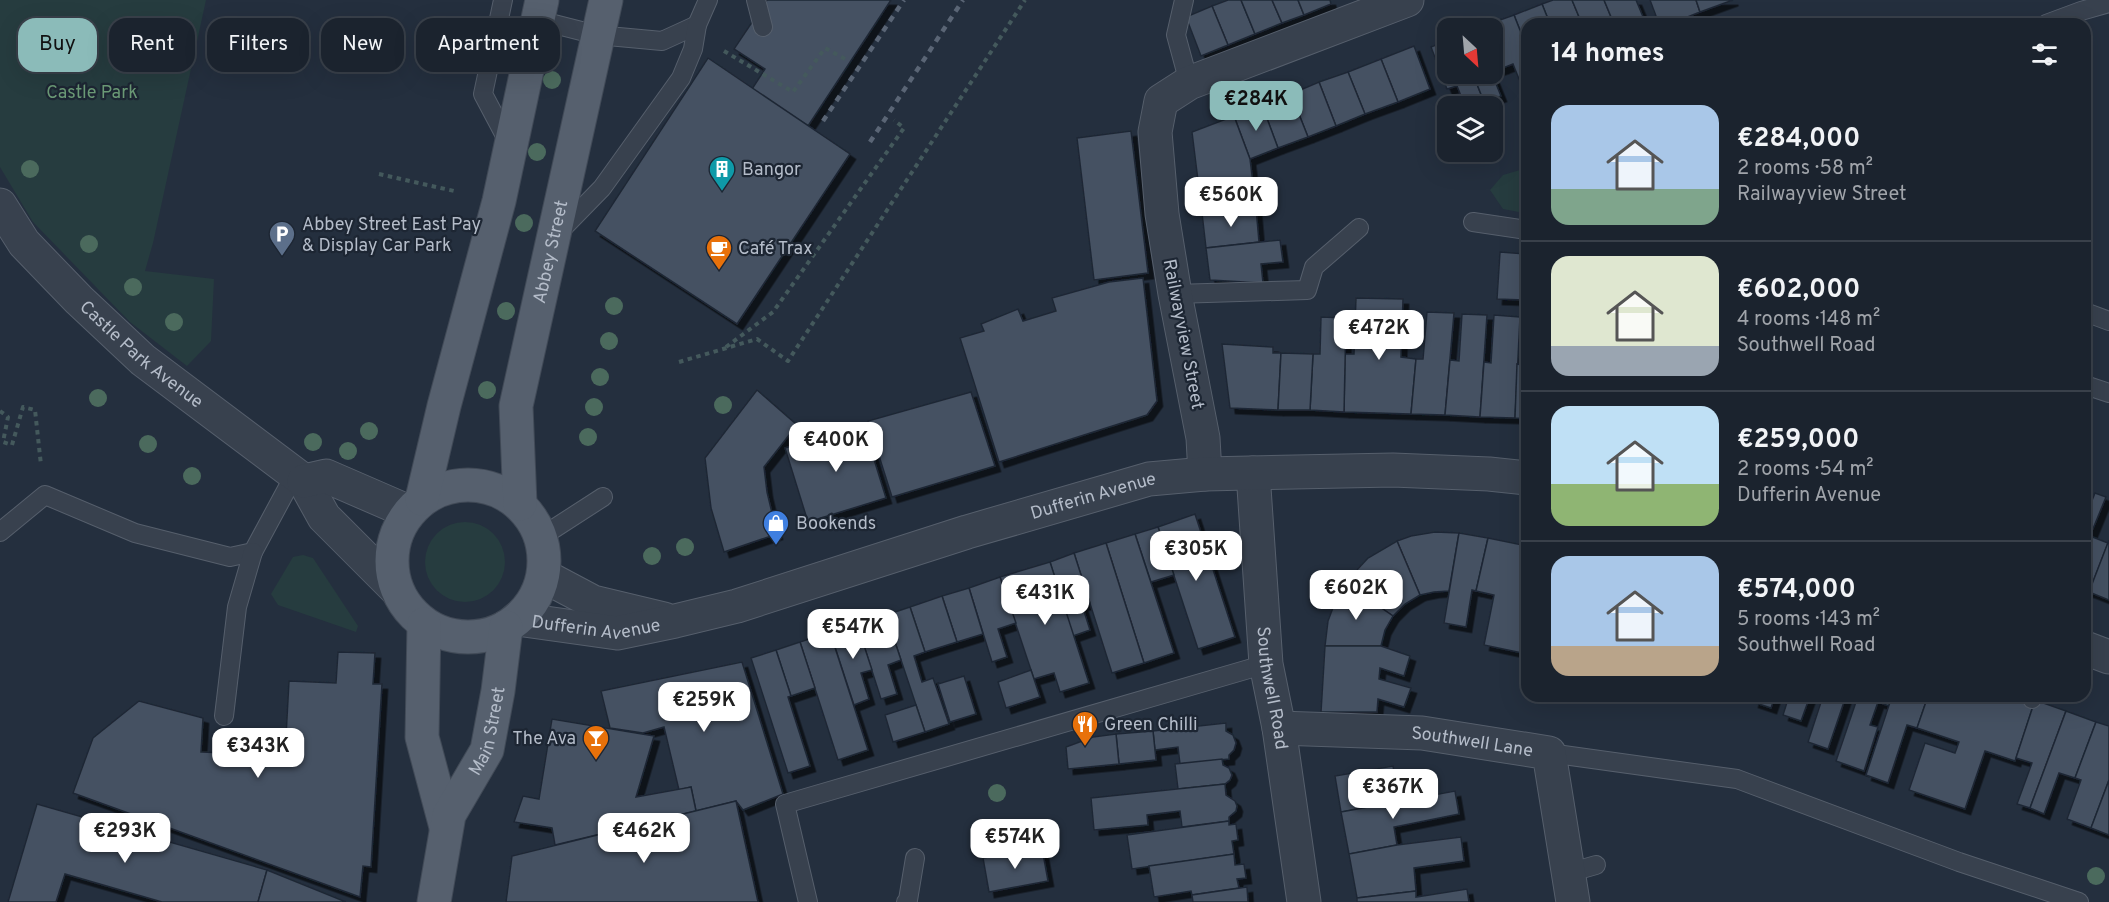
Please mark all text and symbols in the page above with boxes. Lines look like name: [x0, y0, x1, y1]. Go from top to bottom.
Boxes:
chip: Buy: [18, 18, 97, 72]
chip: Rent: [109, 18, 195, 72]
chip: Filters: [207, 18, 309, 72]
chip: New: [321, 18, 404, 72]
chip: Apartment: [416, 18, 560, 72]
north arrow: [1437, 18, 1503, 84]
map controls: [1437, 18, 1503, 162]
text: 14 homes: [1551, 38, 1665, 71]
icon: filters: [2028, 38, 2061, 71]
pin: €284K: [1214, 81, 1298, 132]
park label: Castle Park: [46, 82, 138, 105]
text: €284K: [1224, 87, 1288, 113]
button: layers: [1437, 96, 1503, 162]
text: €284,000: [1737, 123, 1860, 156]
icon: home: [1599, 129, 1671, 201]
building icon: Bangor: [707, 154, 737, 192]
text: 2 rooms · 58 m²: [1737, 156, 1873, 182]
place label: Bangor: [742, 159, 801, 182]
pin: €560K: [1189, 177, 1273, 228]
text: Railwayview Street: [1737, 182, 1907, 208]
text: €560K: [1199, 183, 1263, 209]
street label: Abbey Street: [529, 198, 574, 306]
place label: Abbey Street East Pay & Display Car Park: [302, 214, 481, 258]
parking icon: Abbey Street East Pay & Display Car Park: [267, 219, 297, 257]
cafe icon: Café Trax: [704, 233, 734, 271]
place label: Café Trax: [738, 238, 812, 261]
street label: Railwayview Street: [1157, 257, 1208, 411]
text: €602,000: [1737, 274, 1860, 307]
icon: home: [1599, 280, 1671, 352]
street label: Castle Park Avenue: [74, 296, 207, 414]
text: 4 rooms · 148 m²: [1737, 307, 1880, 333]
pin: €472K: [1337, 310, 1421, 361]
text: €472K: [1348, 316, 1410, 342]
text: Southwell Road: [1737, 333, 1876, 359]
pin: €400K: [794, 422, 878, 473]
text: €259,000: [1737, 424, 1859, 457]
text: €400K: [803, 428, 869, 454]
icon: home: [1599, 430, 1671, 502]
text: 2 rooms · 54 m²: [1737, 457, 1874, 483]
street label: Dufferin Avenue: [1028, 468, 1157, 526]
text: Dufferin Avenue: [1737, 483, 1881, 509]
shop icon: Bookends: [761, 508, 791, 546]
place label: Bookends: [796, 513, 876, 536]
pin: €305K: [1154, 531, 1238, 582]
text: €305K: [1164, 537, 1228, 563]
pin: €602K: [1314, 570, 1398, 621]
text: €574,000: [1737, 574, 1856, 607]
pin: €431K: [1003, 575, 1087, 626]
text: €602K: [1324, 576, 1388, 602]
icon: home: [1599, 580, 1671, 652]
text: €431K: [1015, 581, 1075, 607]
text: 5 rooms · 143 m²: [1737, 607, 1880, 633]
pin: €547K: [811, 609, 895, 660]
street label: Dufferin Avenue: [530, 611, 663, 646]
text: €547K: [821, 615, 885, 641]
street label: Southwell Road: [1250, 626, 1292, 751]
text: Southwell Road: [1737, 633, 1876, 659]
pin: €259K: [662, 682, 746, 733]
street label: Main Street: [464, 685, 511, 780]
text: €259K: [672, 688, 736, 714]
restaurant icon: Green Chilli: [1070, 709, 1100, 747]
place label: Green Chilli: [1104, 714, 1198, 737]
bar icon: The Ava: [581, 723, 611, 761]
street label: Southwell Lane: [1411, 723, 1535, 763]
pin: €343K: [216, 728, 300, 779]
place label: The Ava: [512, 728, 576, 751]
text: €343K: [226, 734, 290, 760]
pin: €367K: [1351, 769, 1435, 820]
text: €367K: [1362, 775, 1424, 801]
pin: €293K: [83, 813, 167, 864]
pin: €462K: [602, 813, 686, 864]
text: €293K: [93, 819, 157, 845]
text: €462K: [612, 819, 676, 845]
pin: €574K: [973, 819, 1057, 870]
text: €574K: [984, 825, 1046, 851]

